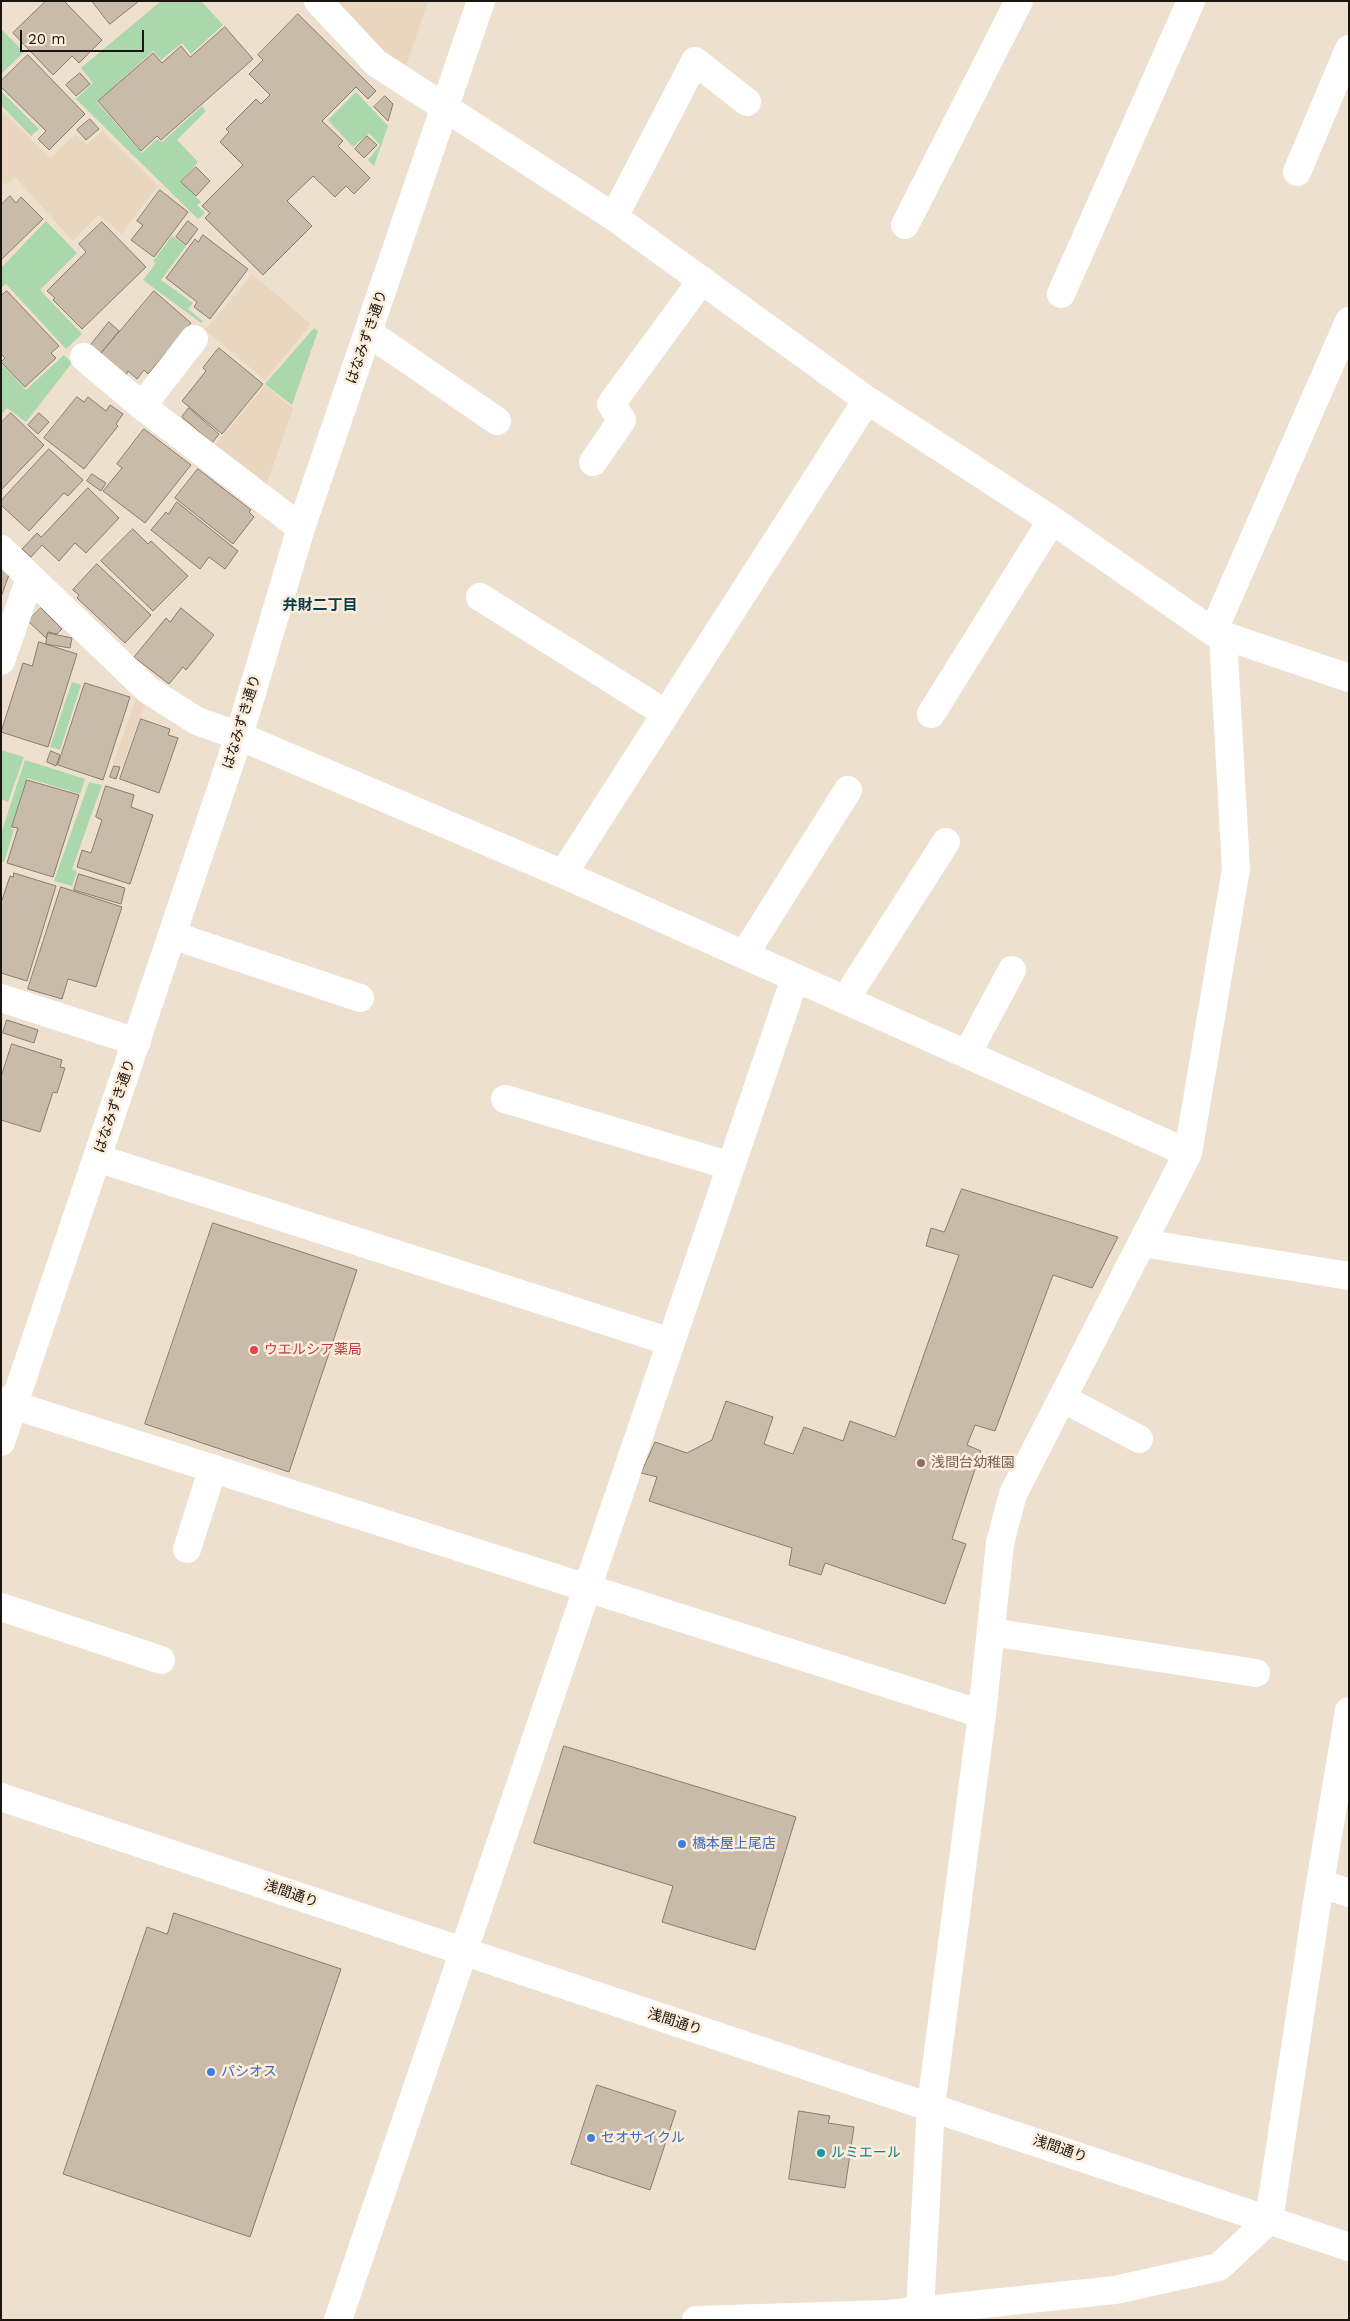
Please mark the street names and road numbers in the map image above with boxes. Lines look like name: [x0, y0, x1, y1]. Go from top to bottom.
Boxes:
street label: はなみずき通り: [343, 288, 391, 386]
street label: はなみずき通り: [220, 673, 264, 771]
street label: はなみずき通り: [91, 1057, 139, 1155]
street label: 浅間通り: [262, 1877, 320, 1911]
street label: 浅間通り: [646, 2005, 704, 2039]
street label: 浅間通り: [1031, 2132, 1089, 2166]

